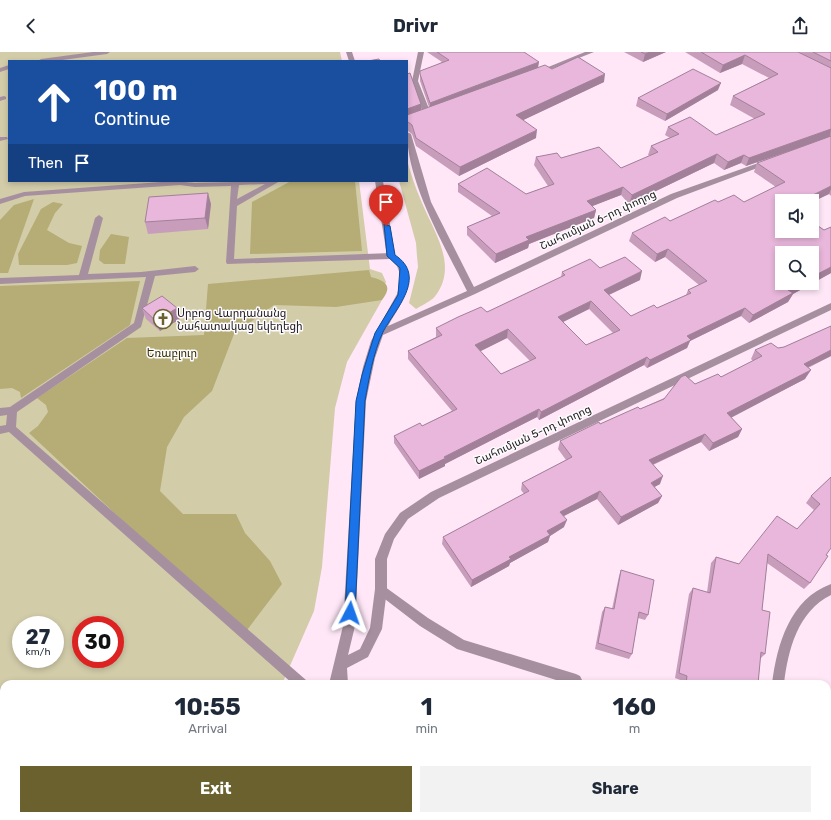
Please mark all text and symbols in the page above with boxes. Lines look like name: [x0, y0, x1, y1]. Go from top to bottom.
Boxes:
icon: back: [20, 15, 42, 37]
text: Drivr: [393, 15, 438, 37]
icon: share: [789, 15, 811, 37]
text: 100 m: [94, 74, 178, 107]
icon: ahead: [28, 76, 80, 128]
text: Continue: [94, 108, 170, 130]
icon: arrive: [71, 152, 93, 174]
text: Then: [28, 154, 63, 172]
pin: [369, 185, 403, 226]
street label: Շահումյան 6-րդ փողոց: [538, 187, 658, 253]
icon: arrive: [375, 191, 397, 213]
map controls: [775, 194, 819, 290]
button: sound: [775, 194, 819, 238]
button: search: [775, 246, 819, 290]
place label: Սրբոց Վարդանանց Նահատակաց եկեղեցի: [177, 307, 303, 333]
church icon: Սրբոց Վարդանանց Նահատակաց եկեղեցի: [152, 308, 174, 330]
park label: Եռաբլուր: [147, 347, 197, 360]
street label: Շահումյան 5-րդ փողոց: [473, 402, 593, 468]
position arrow: [329, 592, 371, 634]
speed limit sign: 30: [72, 616, 124, 668]
text: 27: [26, 625, 50, 649]
text: km/h: [26, 646, 50, 658]
text: 10:55: [175, 693, 241, 721]
text: 1: [421, 693, 433, 721]
text: 160: [613, 693, 656, 721]
text: Arrival: [188, 721, 227, 736]
text: min: [415, 721, 438, 736]
text: m: [629, 721, 640, 736]
button: Exit: [20, 766, 412, 812]
button: Share: [420, 766, 811, 812]

